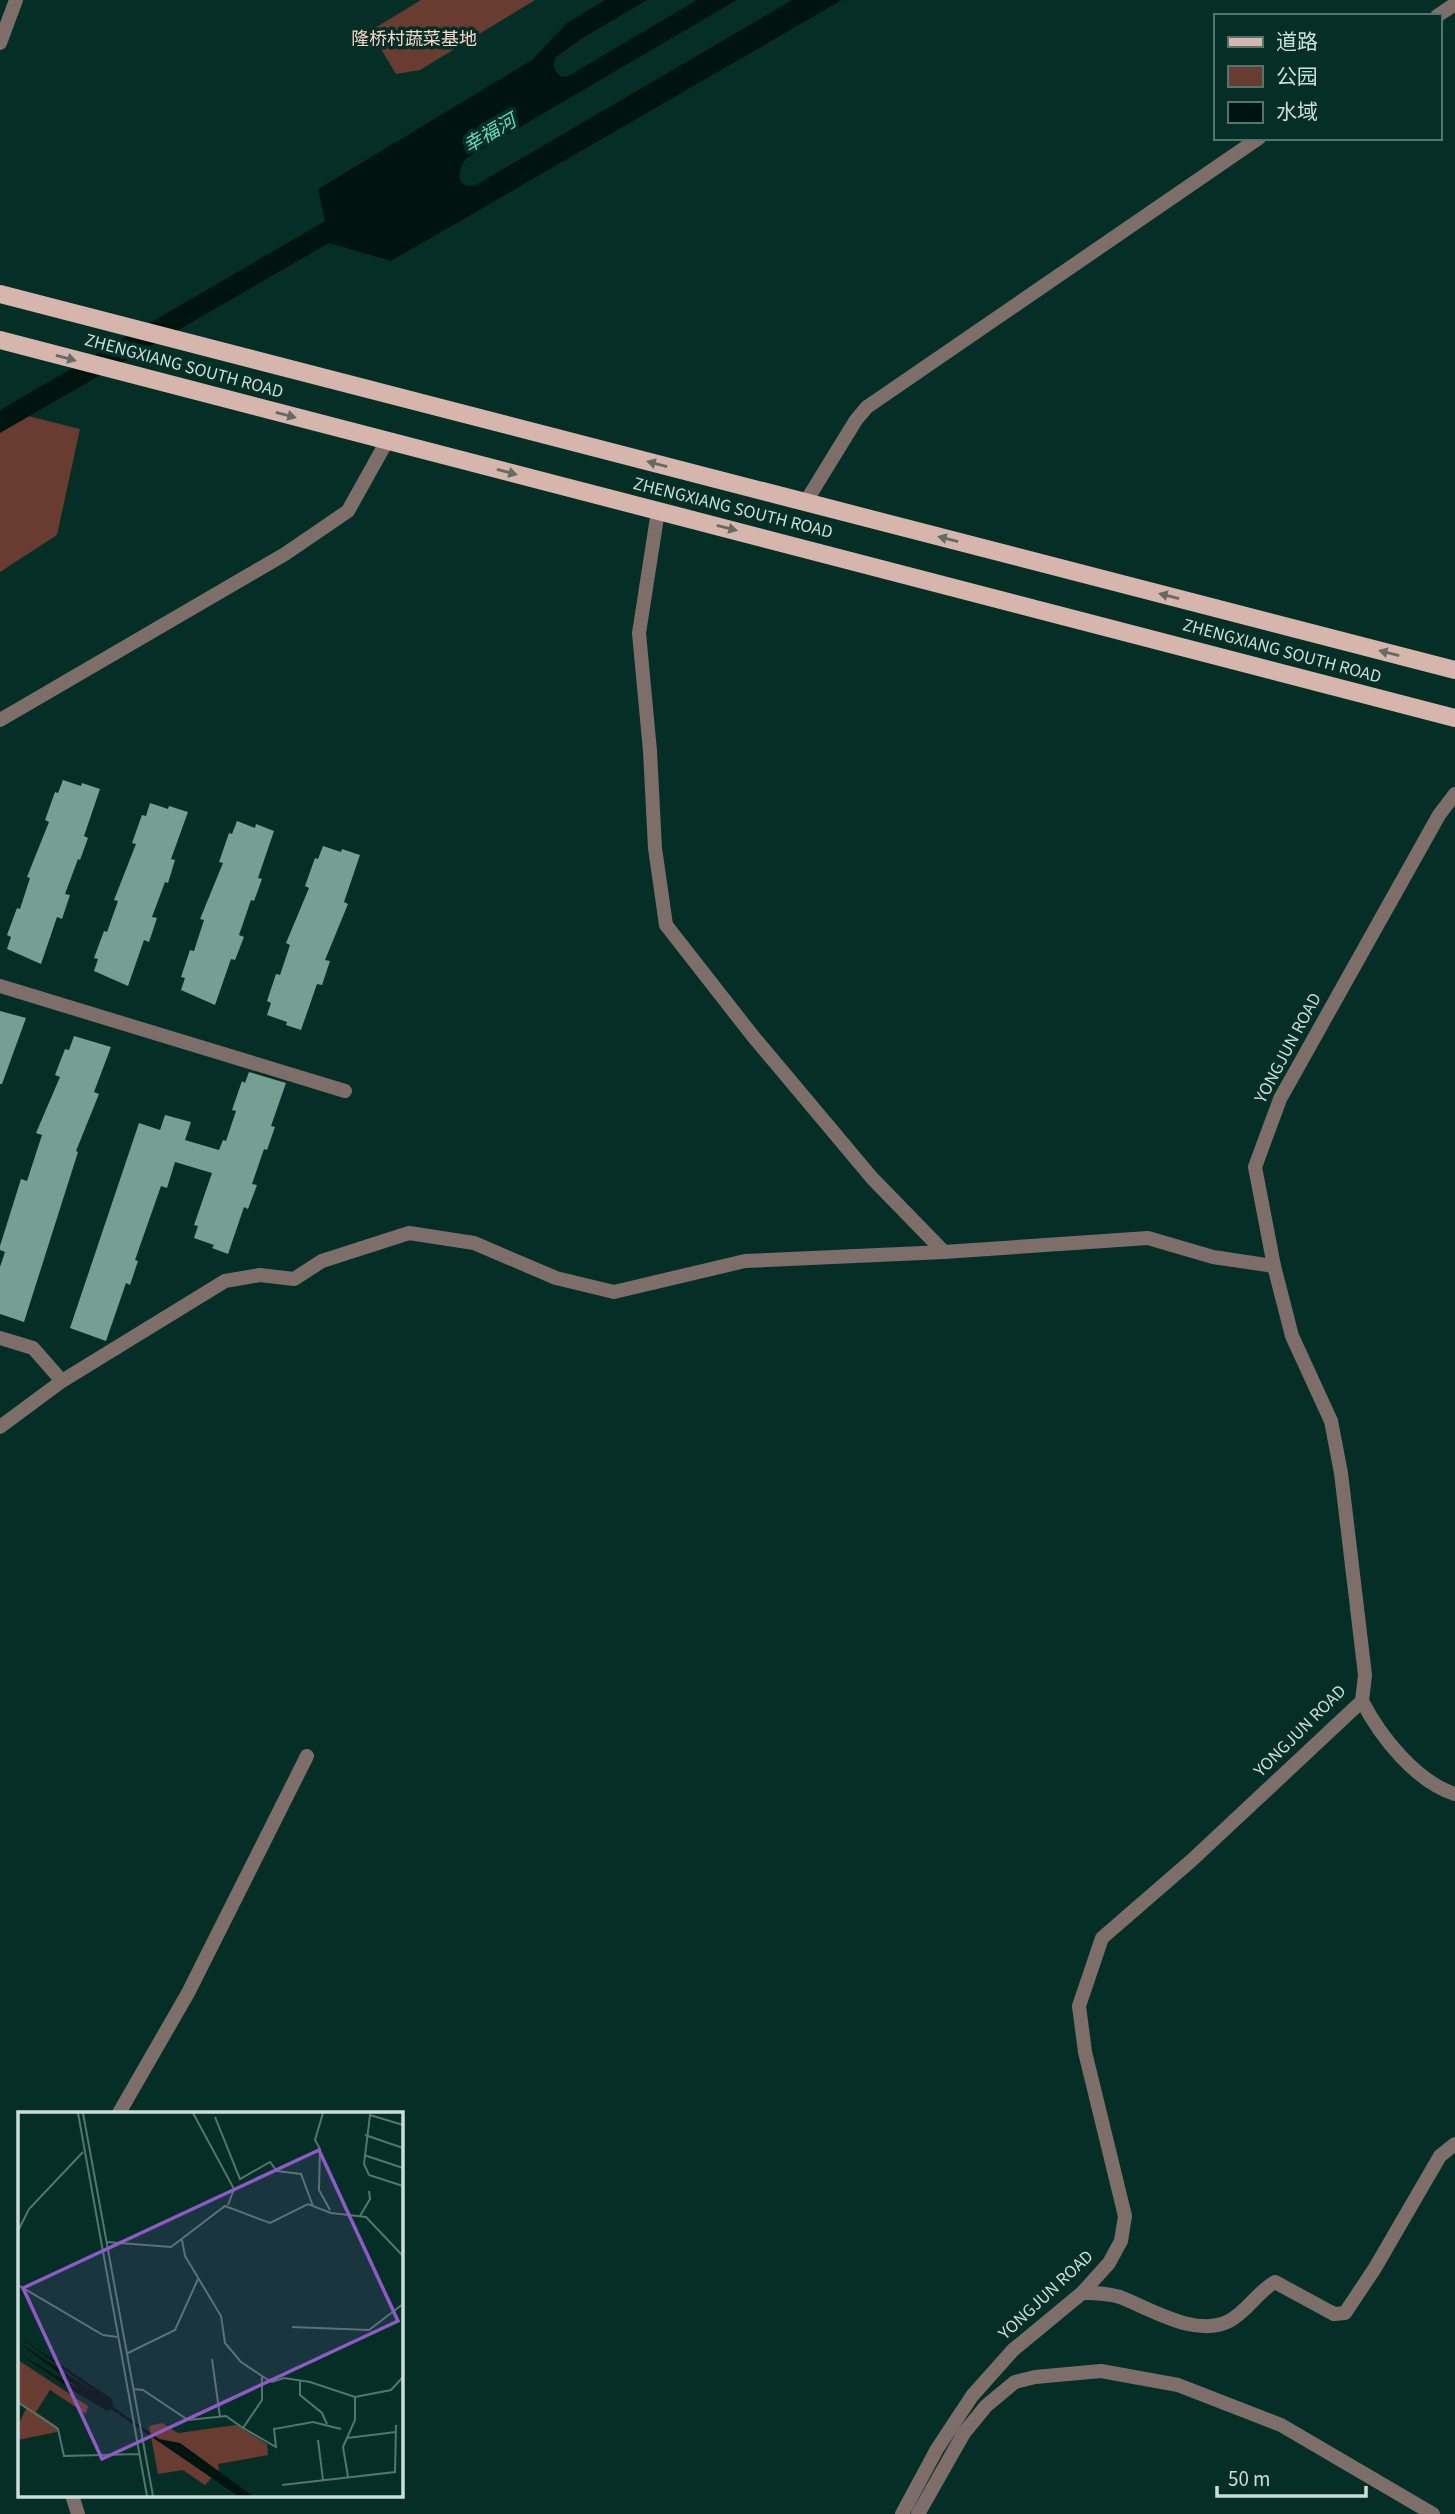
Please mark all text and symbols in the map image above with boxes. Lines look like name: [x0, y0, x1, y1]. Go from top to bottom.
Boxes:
legend: [1214, 14, 1441, 140]
park label: 隆桥村蔬菜基地: [351, 27, 477, 52]
text: 道路: [1276, 27, 1318, 57]
text: 公园: [1276, 62, 1318, 92]
text: 水域: [1276, 97, 1318, 127]
water label: 幸福河: [459, 106, 525, 160]
street label: ZHENGXIANG SOUTH ROAD: [82, 327, 286, 405]
one-way arrow: [56, 353, 77, 363]
one-way arrow: [276, 410, 297, 420]
one-way arrow: [646, 458, 668, 469]
one-way arrow: [496, 467, 517, 477]
street label: ZHENGXIANG SOUTH ROAD: [631, 471, 835, 545]
one-way arrow: [717, 524, 738, 534]
one-way arrow: [937, 533, 959, 544]
one-way arrow: [1157, 590, 1179, 601]
street label: ZHENGXIANG SOUTH ROAD: [1180, 612, 1384, 690]
one-way arrow: [1378, 647, 1400, 658]
street label: YONGJUN ROAD: [1248, 989, 1328, 1108]
street label: YONGJUN ROAD: [1248, 1679, 1352, 1783]
inset map: [18, 2112, 402, 2496]
street label: YONGJUN ROAD: [992, 2244, 1099, 2346]
scale bar: [1217, 2454, 1366, 2498]
text: 50 m: [1228, 2464, 1270, 2494]

